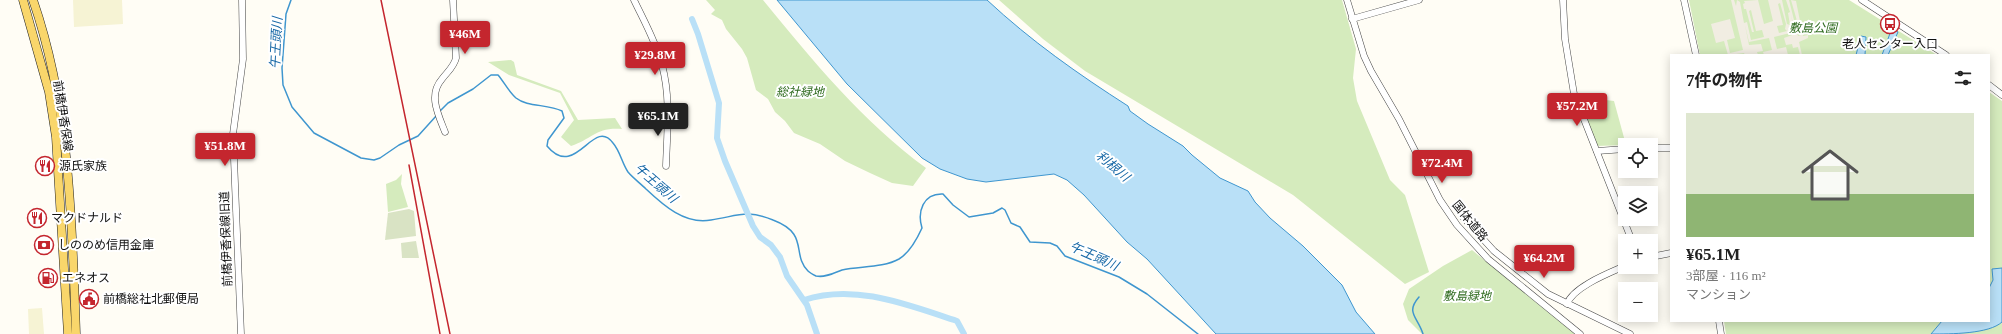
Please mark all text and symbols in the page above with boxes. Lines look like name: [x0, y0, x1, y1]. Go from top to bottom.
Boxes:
bus stop icon: 老人センター入口: [1879, 13, 1901, 35]
water label: 午王頭川: [267, 15, 285, 69]
pin: ¥46M: [441, 21, 489, 55]
park label: 敷島公園: [1789, 21, 1839, 35]
text: ¥46M: [449, 26, 481, 41]
place label: 老人センター入口: [1842, 37, 1938, 51]
pin: ¥29.8M: [622, 42, 688, 76]
text: ¥29.8M: [634, 47, 676, 62]
icon: filters: [1952, 67, 1974, 89]
text: 7件の物件: [1686, 71, 1763, 90]
street label: 前橋伊香保線: [50, 79, 76, 153]
park label: 総社緑地: [776, 85, 826, 99]
pin: ¥57.2M: [1544, 93, 1610, 127]
text: ¥57.2M: [1556, 98, 1598, 113]
pin: ¥65.1M: [625, 103, 691, 137]
text: ¥65.1M: [637, 108, 679, 123]
pin: ¥51.8M: [192, 133, 258, 167]
text: ¥51.8M: [204, 138, 246, 153]
map controls: [1618, 138, 1658, 322]
button: locate: [1618, 138, 1658, 178]
icon: home: [1794, 139, 1866, 211]
water label: 利根川: [1093, 148, 1134, 186]
pin: ¥72.4M: [1409, 150, 1475, 184]
restaurant icon: 源氏家族: [34, 155, 56, 177]
text: ¥72.4M: [1421, 155, 1463, 170]
place label: 源氏家族: [59, 159, 107, 173]
water label: 午王頭川: [631, 160, 682, 207]
button: layers: [1618, 186, 1658, 226]
street label: 前橋伊香保線旧道: [217, 191, 235, 287]
street label: 国体道路: [1449, 198, 1491, 244]
restaurant icon: マクドナルド: [26, 207, 48, 229]
place label: マクドナルド: [51, 211, 123, 225]
bank icon: しののめ信用金庫: [33, 234, 55, 256]
button: +: [1618, 234, 1658, 274]
place label: しののめ信用金庫: [58, 238, 154, 252]
water label: 午王頭川: [1067, 239, 1123, 274]
pin: ¥64.2M: [1511, 245, 1577, 279]
text: ¥65.1M: [1686, 245, 1740, 264]
text: ¥64.2M: [1523, 250, 1565, 265]
fuel station icon: エネオス: [37, 267, 59, 289]
text: 3部屋 · 116 m²: [1686, 268, 1766, 283]
place label: エネオス: [62, 271, 110, 285]
button: −: [1618, 282, 1658, 322]
text: マンション: [1686, 287, 1751, 302]
public building icon: 前橋総社北郵便局: [78, 288, 100, 310]
park label: 敷島緑地: [1443, 289, 1493, 303]
place label: 前橋総社北郵便局: [103, 292, 199, 306]

